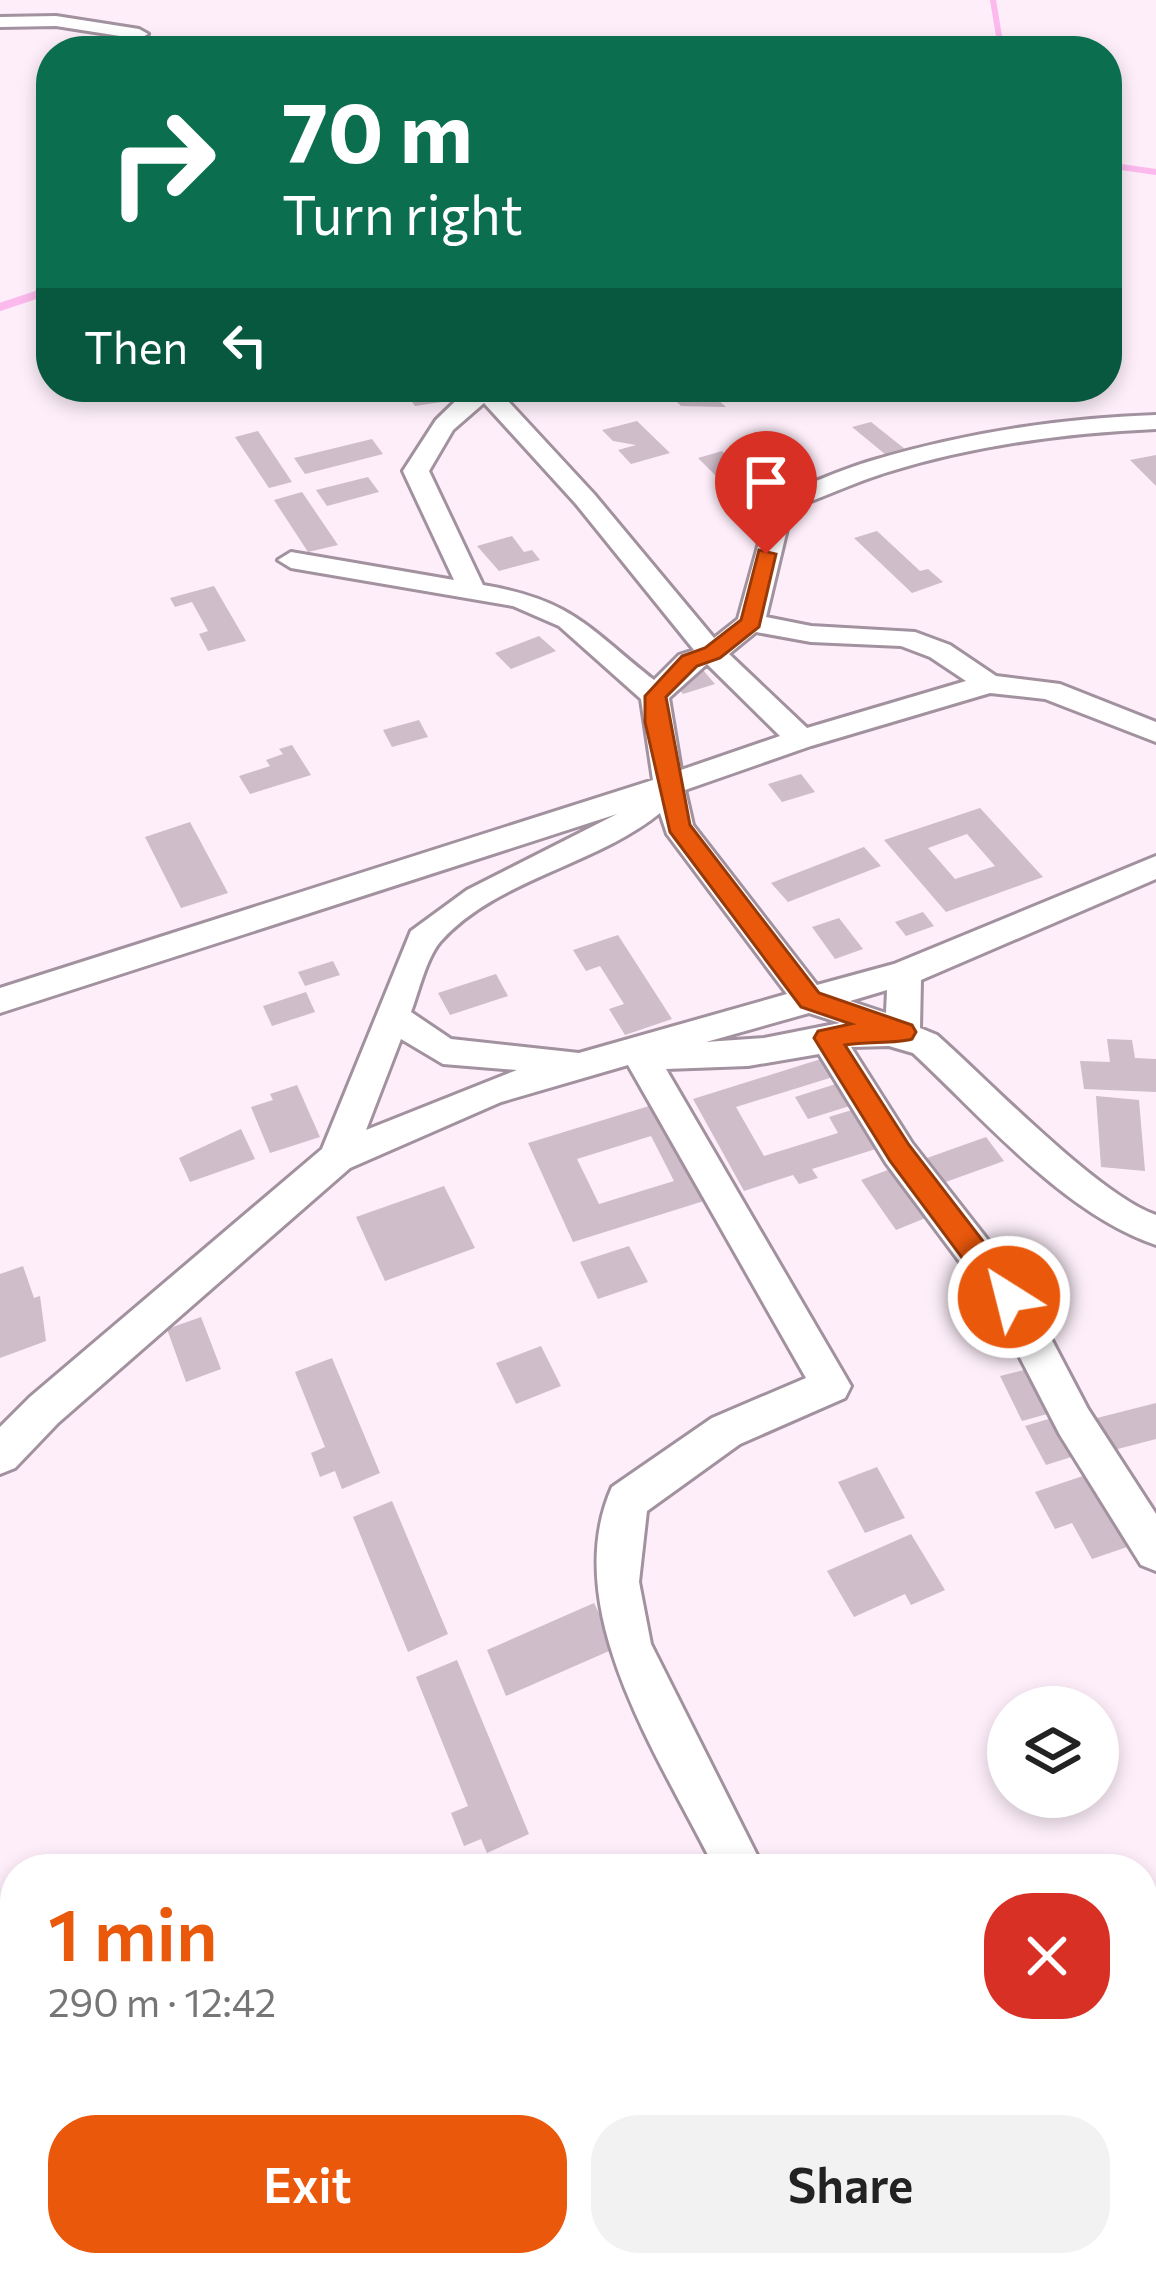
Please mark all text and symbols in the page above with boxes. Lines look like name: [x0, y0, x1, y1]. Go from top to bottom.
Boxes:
text: 70 m: [282, 78, 473, 180]
icon: right: [84, 84, 240, 240]
text: Turn right: [282, 180, 523, 246]
icon: left: [212, 312, 278, 378]
text: Then: [84, 318, 188, 373]
pin: [715, 431, 817, 554]
icon: arrive: [733, 449, 799, 515]
position arrow: [946, 1234, 1072, 1360]
map controls: [987, 1686, 1119, 1818]
button: layers: [987, 1686, 1119, 1818]
text: 1 min: [48, 1888, 218, 1976]
button: close: [984, 1893, 1110, 2019]
text: 290 m · 12:42: [48, 1977, 276, 2025]
button: Exit: [48, 2115, 567, 2253]
button: Share: [591, 2115, 1110, 2253]

